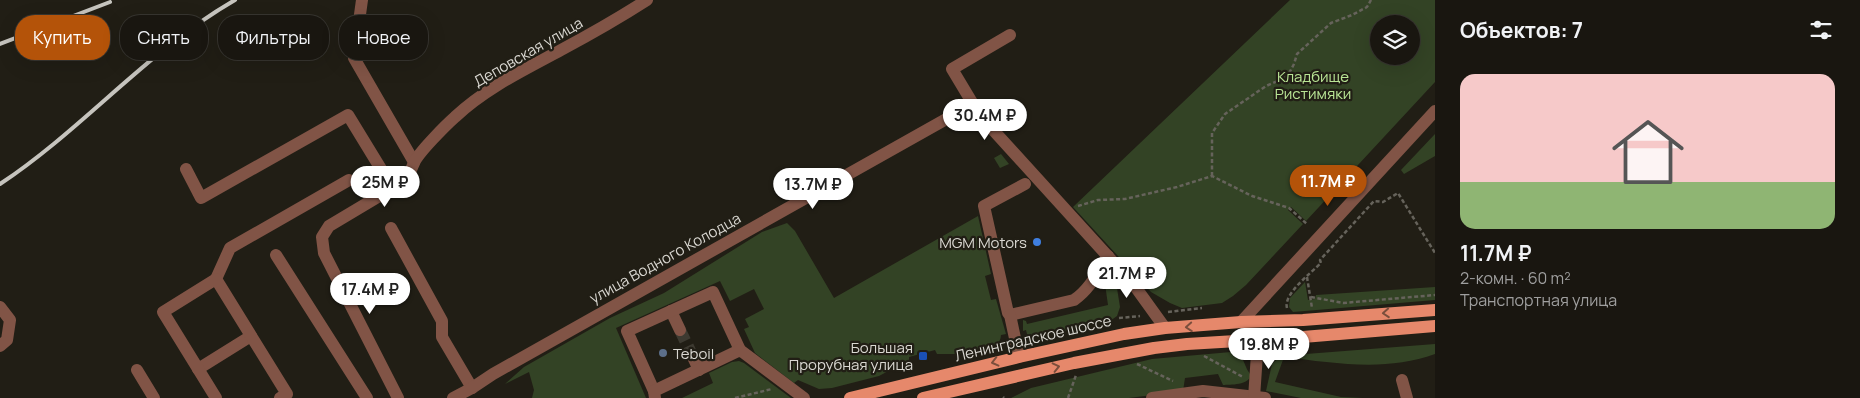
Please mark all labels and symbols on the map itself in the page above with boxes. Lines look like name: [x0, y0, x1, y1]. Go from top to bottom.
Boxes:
street label: Деповская улица: [469, 12, 587, 92]
park label: Кладбище Ристимяки: [1275, 66, 1351, 104]
pin: 30.4M ₽: [939, 98, 1031, 141]
pin: 11.7M ₽: [1282, 164, 1374, 207]
pin: 25M ₽: [350, 166, 420, 208]
pin: 13.7M ₽: [767, 168, 859, 210]
street label: улица Водного Колодца: [586, 208, 744, 308]
place label: MGM Motors: [939, 232, 1027, 253]
marker: MGM Motors: [1031, 236, 1043, 248]
pin: 21.7M ₽: [1081, 256, 1173, 299]
pin: 17.4M ₽: [324, 272, 416, 315]
one-way arrow: [1382, 308, 1390, 319]
street label: Ленинградское шоссе: [953, 310, 1114, 366]
one-way arrow: [1185, 321, 1193, 332]
pin: 19.8M ₽: [1223, 328, 1315, 370]
place label: Большая Прорубная улица: [789, 337, 913, 375]
place label: Teboil: [673, 343, 714, 364]
marker: Teboil: [657, 347, 669, 359]
marker: Большая Прорубная улица: [917, 350, 929, 362]
one-way arrow: [992, 357, 1000, 367]
one-way arrow: [1051, 362, 1060, 373]

